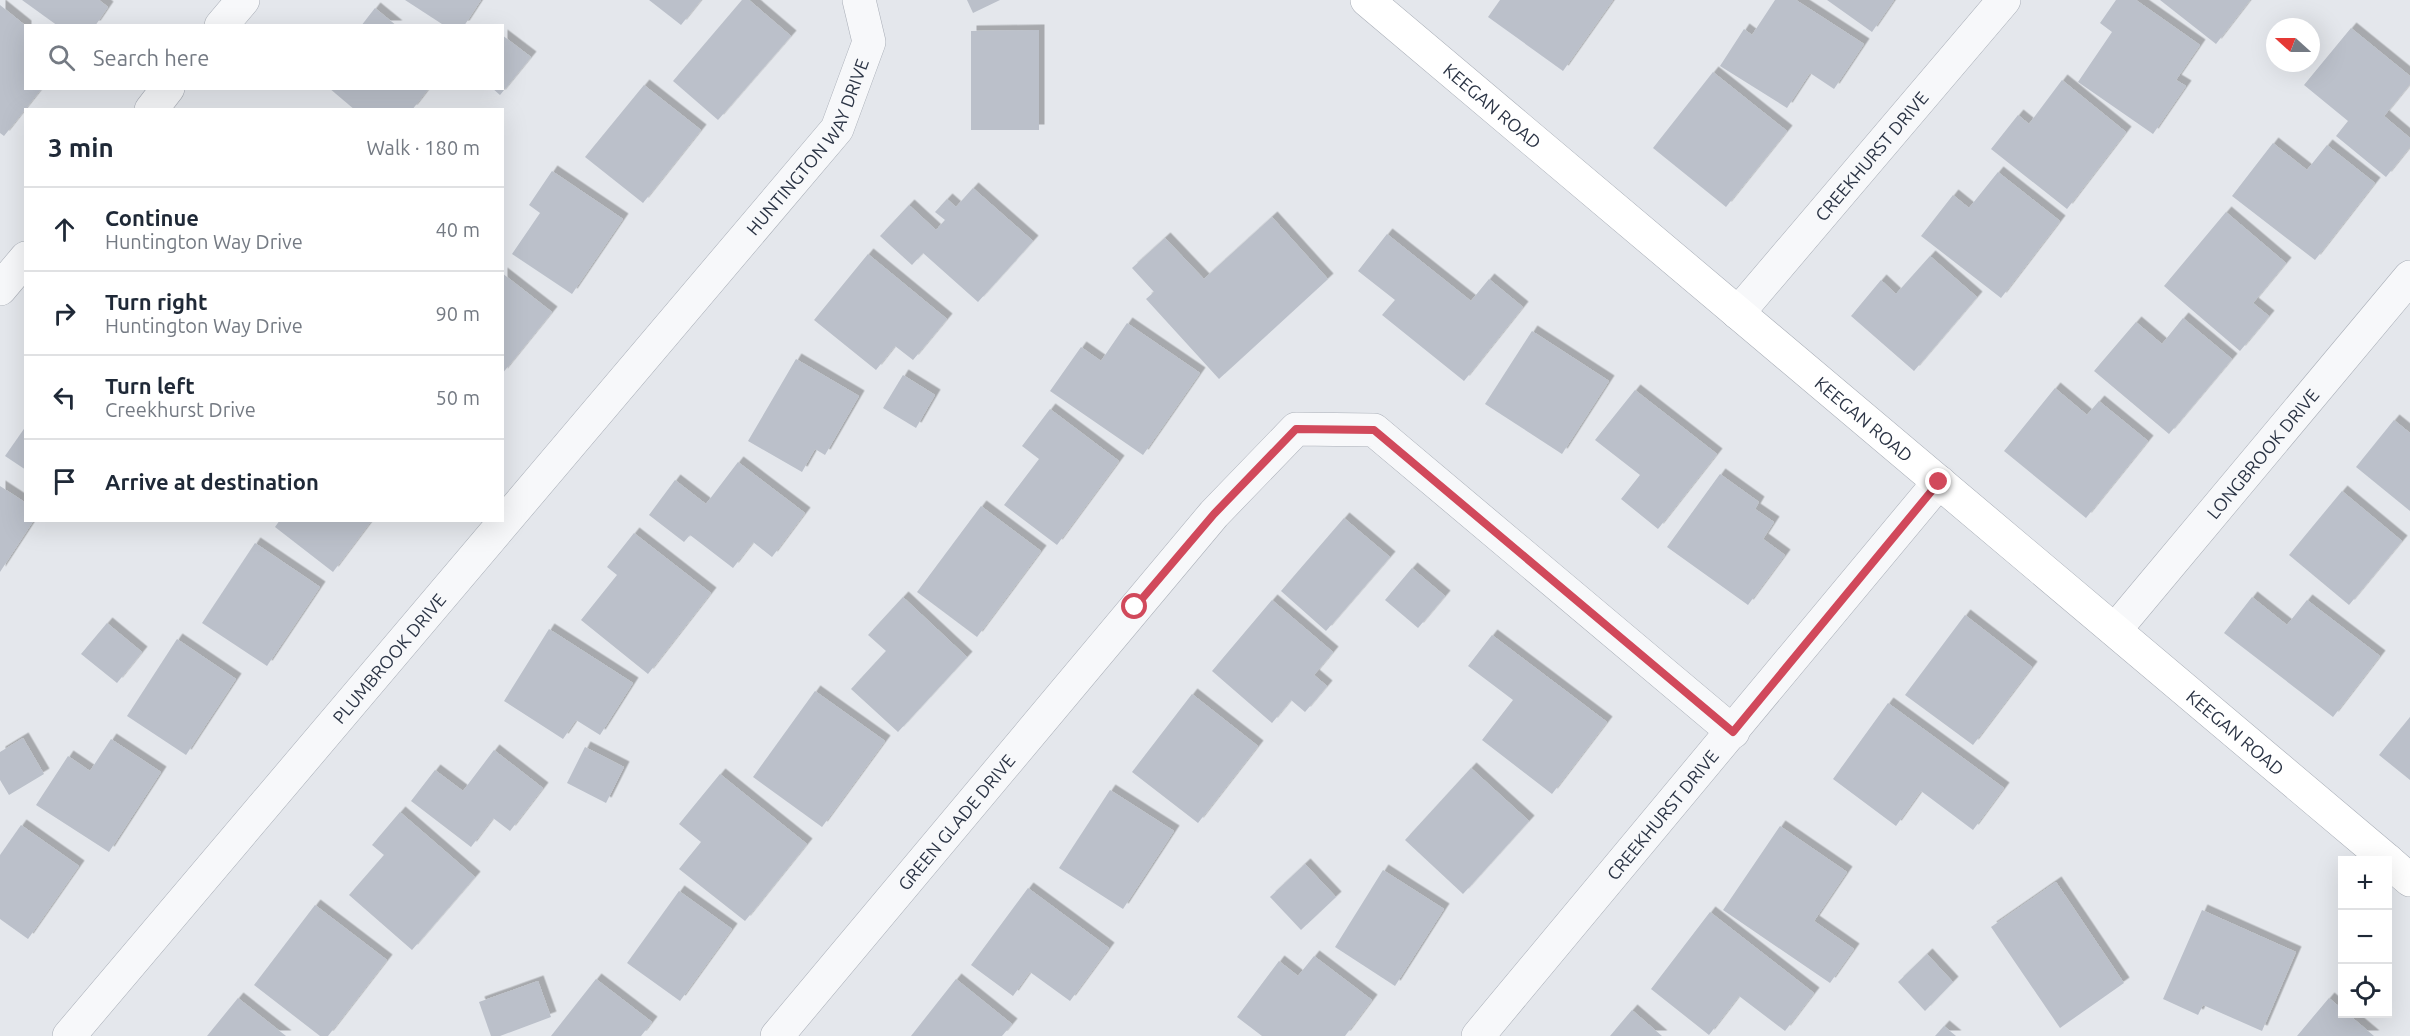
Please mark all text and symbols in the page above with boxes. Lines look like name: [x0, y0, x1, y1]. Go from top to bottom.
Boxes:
north arrow: [2266, 18, 2320, 72]
search box: [24, 24, 504, 90]
icon: search: [45, 41, 78, 74]
text: Search here: [93, 45, 209, 70]
street label: HUNTINGTON WAY DRIVE: [742, 56, 872, 239]
street label: KEEGAN ROAD: [1440, 59, 1545, 152]
street label: CREEKHURST DRIVE: [1811, 87, 1932, 225]
text: 3 min: [48, 133, 114, 162]
text: Walk · 180 m: [367, 136, 480, 159]
text: Continue: [105, 205, 199, 230]
icon: ahead: [48, 213, 81, 246]
text: 40 m: [436, 218, 480, 241]
text: Huntington Way Drive: [105, 230, 303, 253]
text: Turn right: [105, 289, 207, 314]
icon: right: [48, 297, 81, 330]
text: 90 m: [436, 302, 480, 325]
text: Huntington Way Drive: [105, 314, 303, 337]
street label: KEEGAN ROAD: [1811, 372, 1917, 466]
text: Turn left: [105, 373, 195, 398]
icon: left: [48, 381, 81, 414]
street label: LONGBROOK DRIVE: [2203, 385, 2322, 523]
text: 50 m: [436, 386, 480, 409]
text: Creekhurst Drive: [105, 398, 256, 421]
icon: arrive: [48, 465, 81, 498]
route end: [1925, 468, 1951, 494]
text: Arrive at destination: [105, 469, 319, 494]
street label: PLUMBROOK DRIVE: [328, 589, 449, 727]
route start: [1121, 593, 1147, 619]
street label: KEEGAN ROAD: [2183, 686, 2288, 779]
street label: CREEKHURST DRIVE: [1602, 745, 1722, 884]
street label: GREEN GLADE DRIVE: [894, 750, 1019, 894]
map controls: [2338, 856, 2392, 1018]
button: +: [2338, 856, 2392, 910]
button: −: [2338, 910, 2392, 964]
button: locate: [2338, 964, 2392, 1018]

